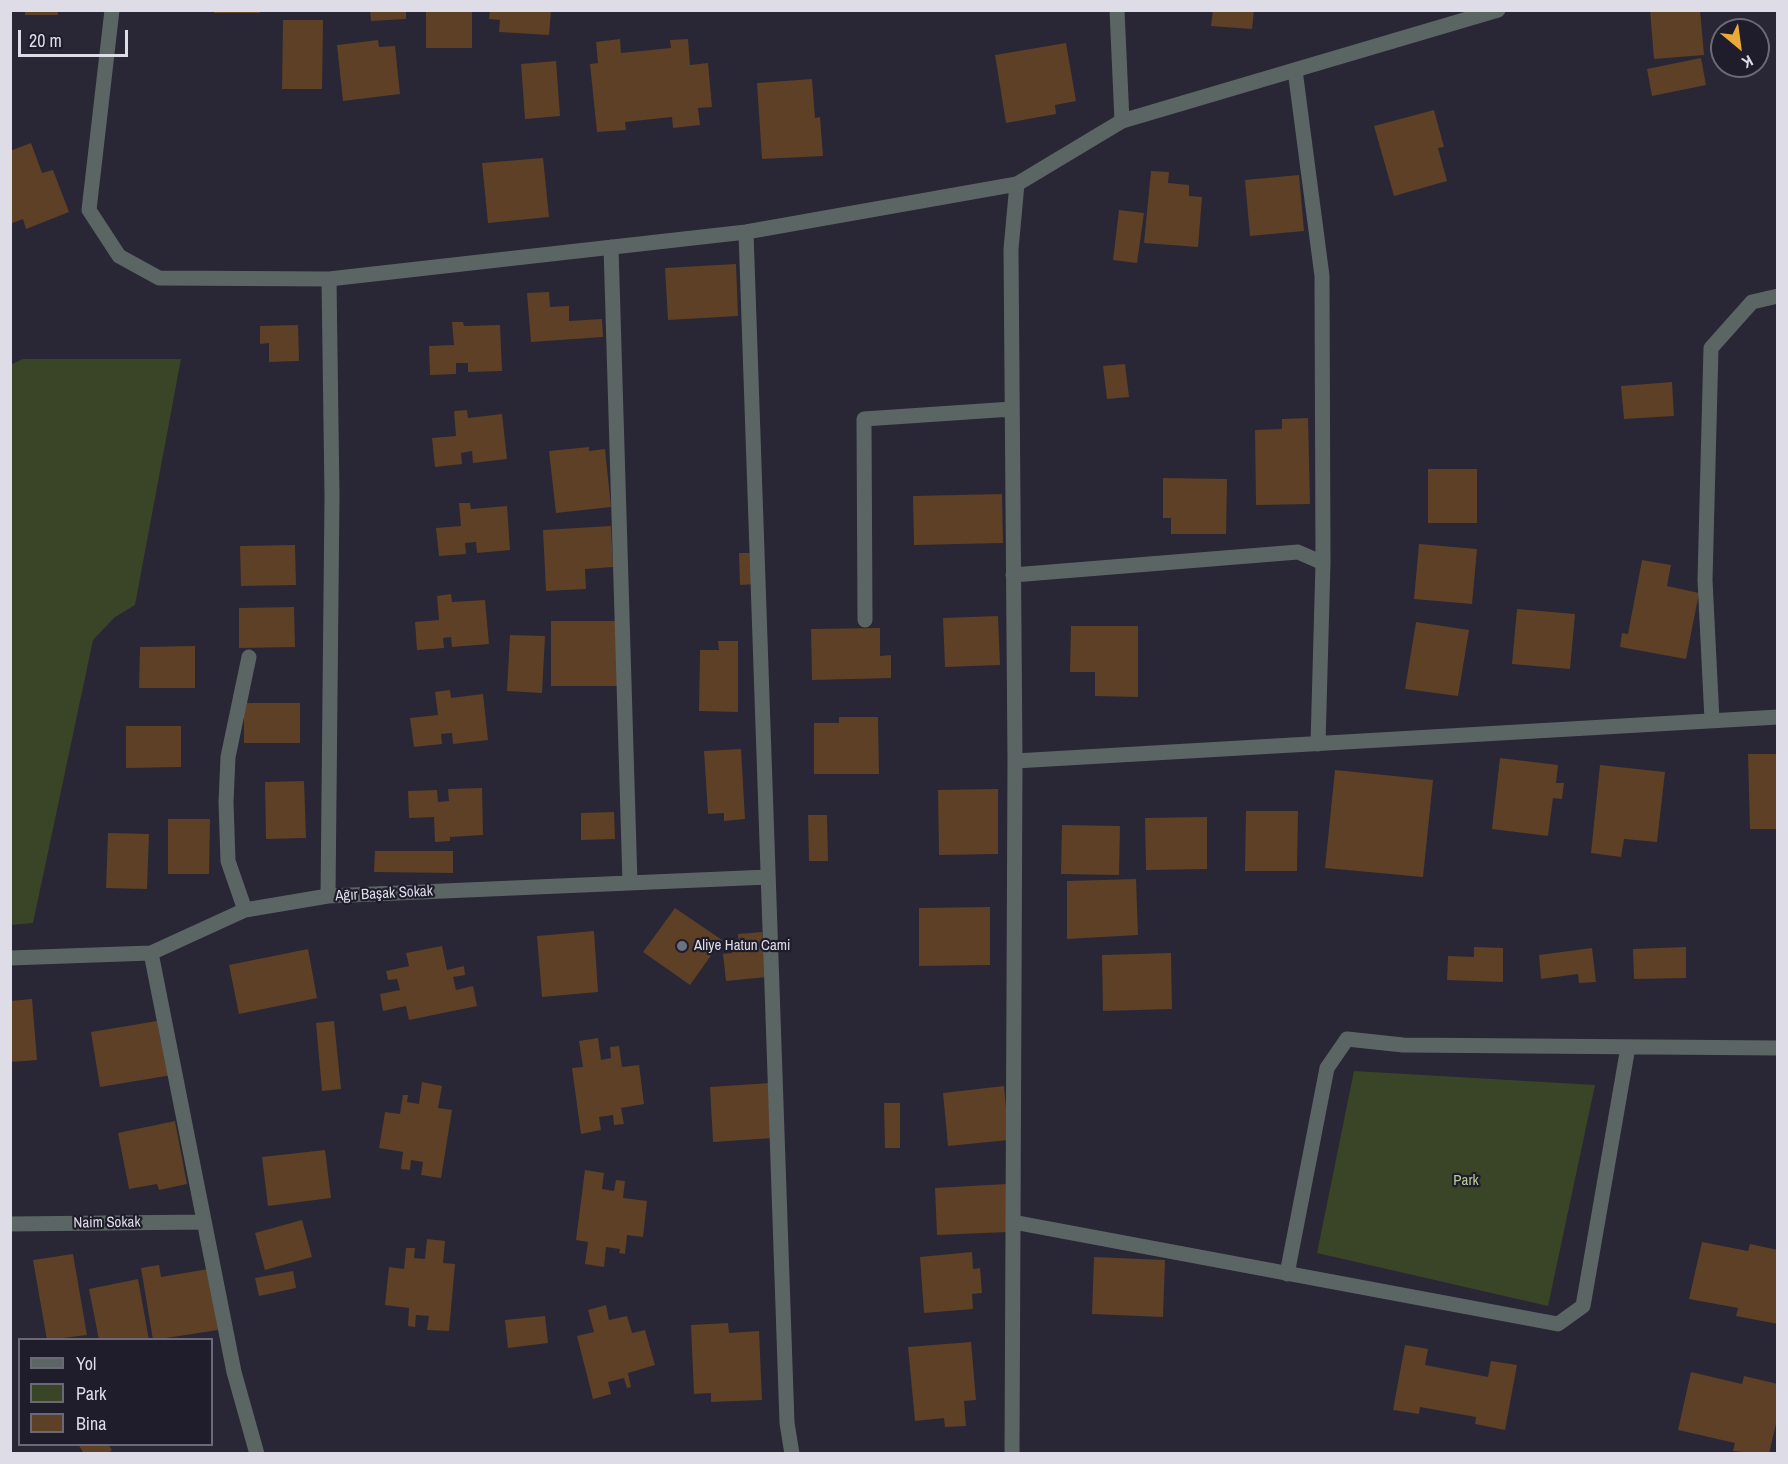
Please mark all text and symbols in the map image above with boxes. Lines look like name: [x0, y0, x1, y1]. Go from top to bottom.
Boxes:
scale bar: [21, 18, 130, 56]
north arrow: [1710, 18, 1770, 78]
text: 20 m: [29, 28, 62, 53]
text: K: [1738, 50, 1757, 74]
street label: Ağır Başak Sokak: [335, 882, 433, 906]
place label: Aliye Hatun Cami: [694, 937, 790, 955]
marker: Aliye Hatun Cami: [675, 939, 689, 953]
park label: Park: [1453, 1172, 1479, 1190]
street label: Naim Sokak: [73, 1213, 141, 1233]
legend: [18, 1338, 213, 1446]
text: Yol: [76, 1351, 96, 1376]
text: Park: [76, 1381, 106, 1406]
text: Bina: [76, 1411, 106, 1436]

